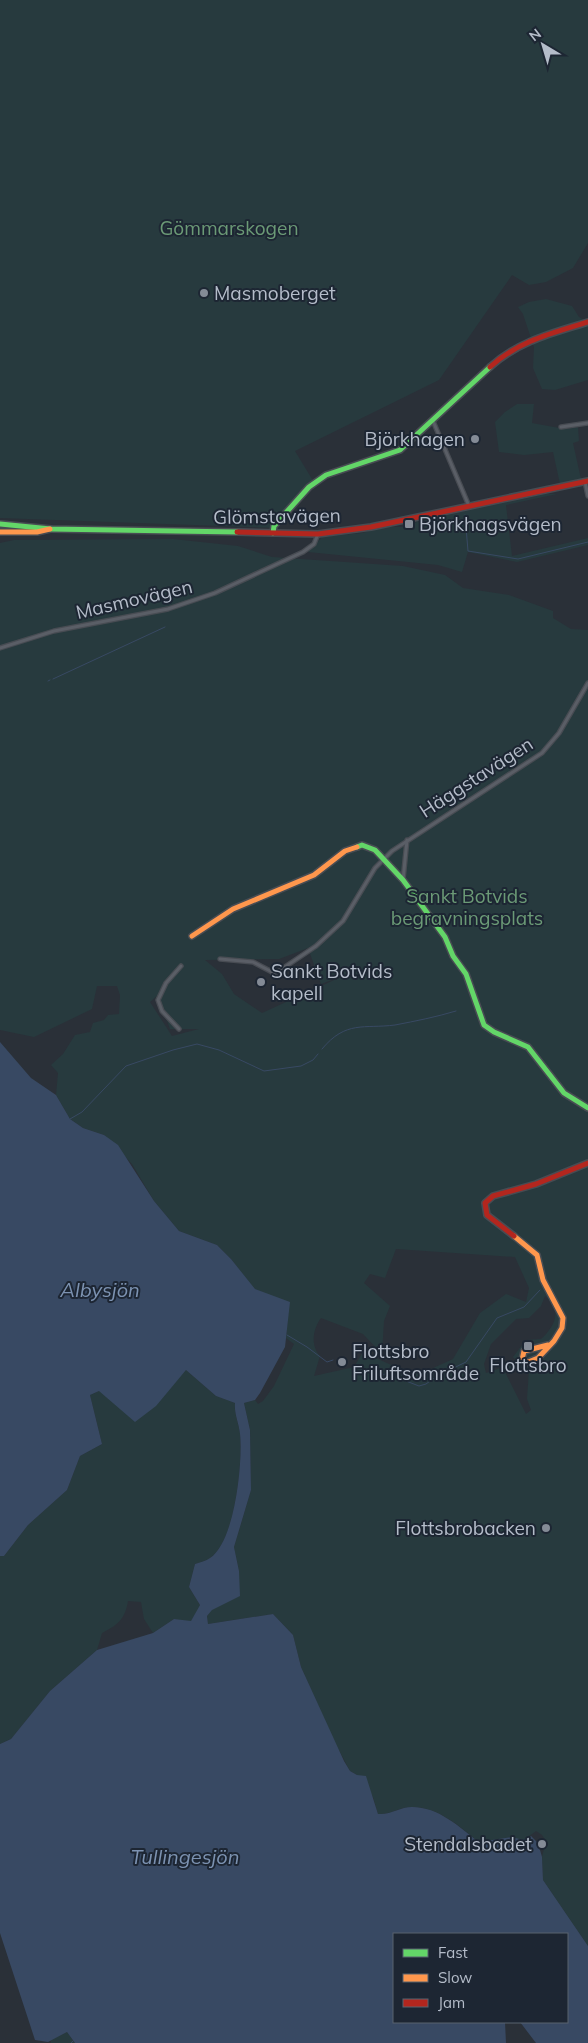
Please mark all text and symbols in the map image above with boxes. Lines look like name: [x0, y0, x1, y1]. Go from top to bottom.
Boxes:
north arrow: [518, 20, 568, 70]
text: N: [525, 24, 545, 45]
park label: Gömmarskogen: [159, 216, 299, 240]
place label: Masmoberget: [214, 281, 336, 305]
marker: Masmoberget: [198, 287, 210, 299]
place label: Björkhagen: [365, 427, 465, 451]
marker: Björkhagen: [469, 433, 481, 445]
street label: Glömstavägen: [213, 503, 341, 529]
place label: Björkhagsvägen: [419, 512, 562, 536]
marker: Björkhagsvägen: [403, 518, 415, 530]
street label: Masmovägen: [73, 574, 195, 624]
street label: Häggstavägen: [415, 731, 537, 823]
park label: Sankt Botvids begravningsplats: [391, 884, 543, 930]
place label: Sankt Botvids kapell: [271, 959, 392, 1005]
marker: Sankt Botvids kapell: [255, 976, 267, 988]
water label: Albysjön: [59, 1277, 140, 1302]
place label: Flottsbro Friluftsområde: [352, 1339, 479, 1385]
marker: Flottsbro: [522, 1340, 534, 1352]
place label: Flottsbro: [489, 1353, 567, 1377]
marker: Flottsbro Friluftsområde: [336, 1356, 348, 1368]
place label: Flottsbrobacken: [395, 1516, 536, 1540]
marker: Flottsbrobacken: [540, 1522, 552, 1534]
place label: Stendalsbadet: [404, 1832, 532, 1856]
marker: Stendalsbadet: [536, 1838, 548, 1850]
water label: Tullingesjön: [131, 1844, 239, 1869]
legend: [393, 1933, 568, 2023]
text: Fast: [438, 1943, 468, 1962]
text: Slow: [438, 1968, 472, 1987]
text: Jam: [438, 1993, 465, 2012]

